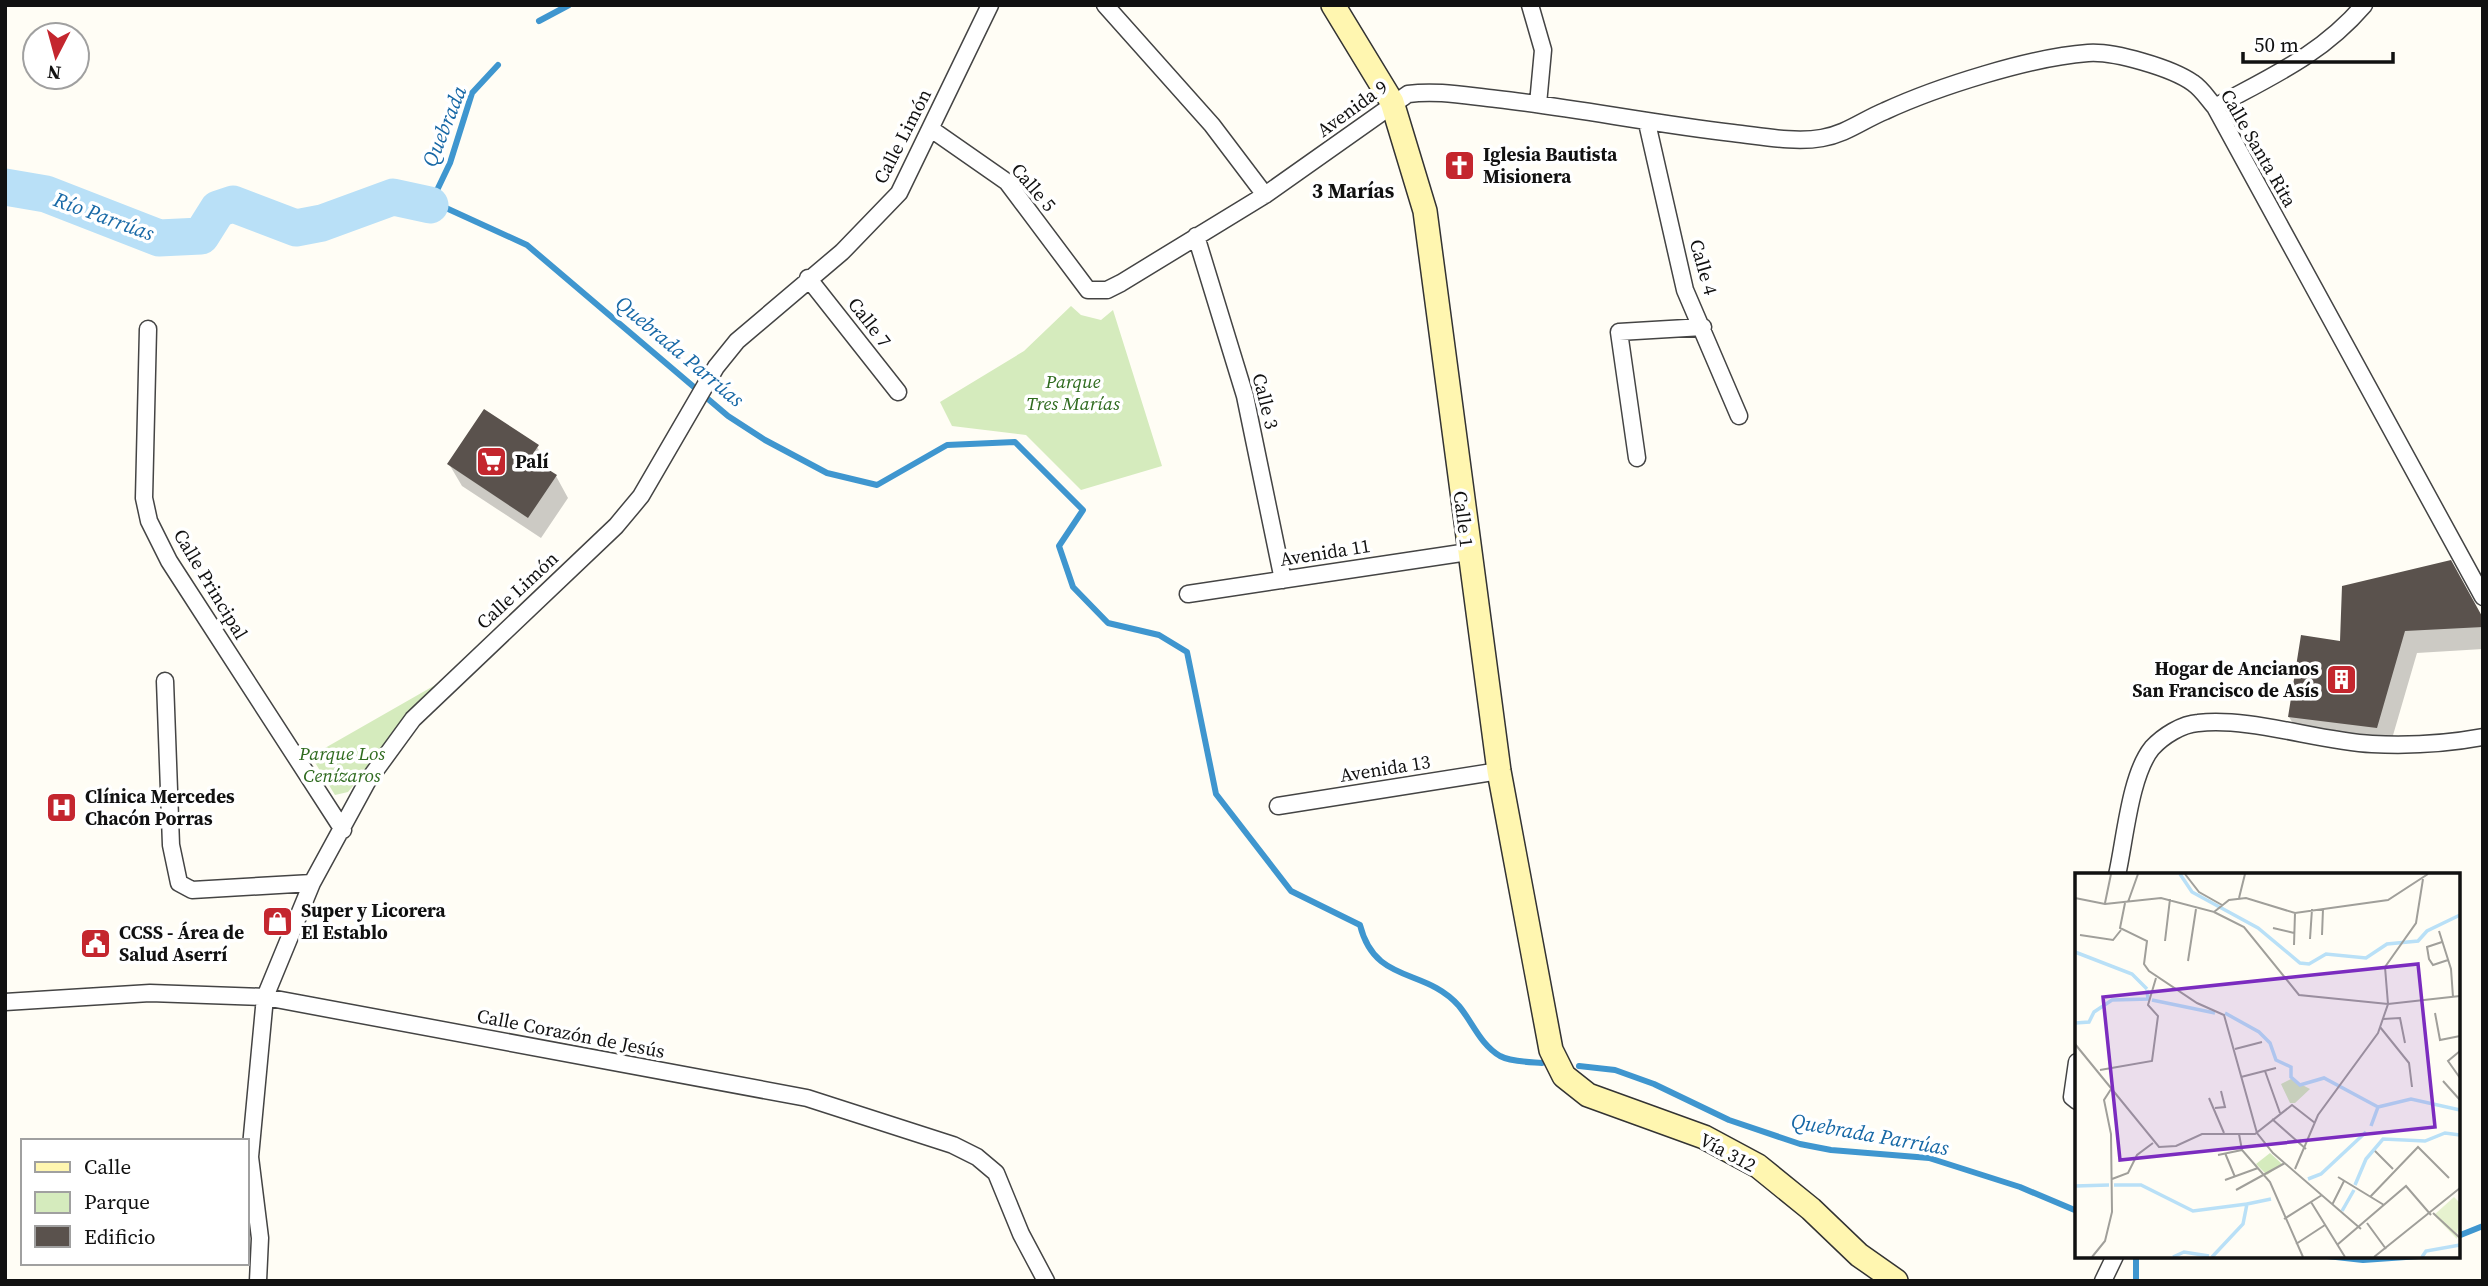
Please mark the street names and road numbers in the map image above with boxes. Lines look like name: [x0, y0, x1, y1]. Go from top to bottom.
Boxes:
street label: Avenida 9: [1311, 73, 1393, 143]
street label: Calle Limón: [867, 84, 937, 188]
street label: Calle Santa Rita: [2215, 84, 2303, 212]
street label: Calle 5: [1006, 157, 1062, 217]
street label: Calle 4: [1684, 236, 1724, 298]
street label: Calle 7: [842, 292, 898, 352]
street label: Calle 3: [1247, 370, 1285, 432]
street label: Calle 1: [1448, 489, 1480, 549]
street label: Calle Principal: [168, 524, 254, 644]
street label: Avenida 11: [1278, 532, 1372, 572]
street label: Calle Limón: [470, 545, 564, 635]
street label: Avenida 13: [1338, 748, 1432, 788]
street label: Calle Corazón de Jesús: [475, 1002, 667, 1064]
street label: Vía 312: [1695, 1126, 1761, 1178]

